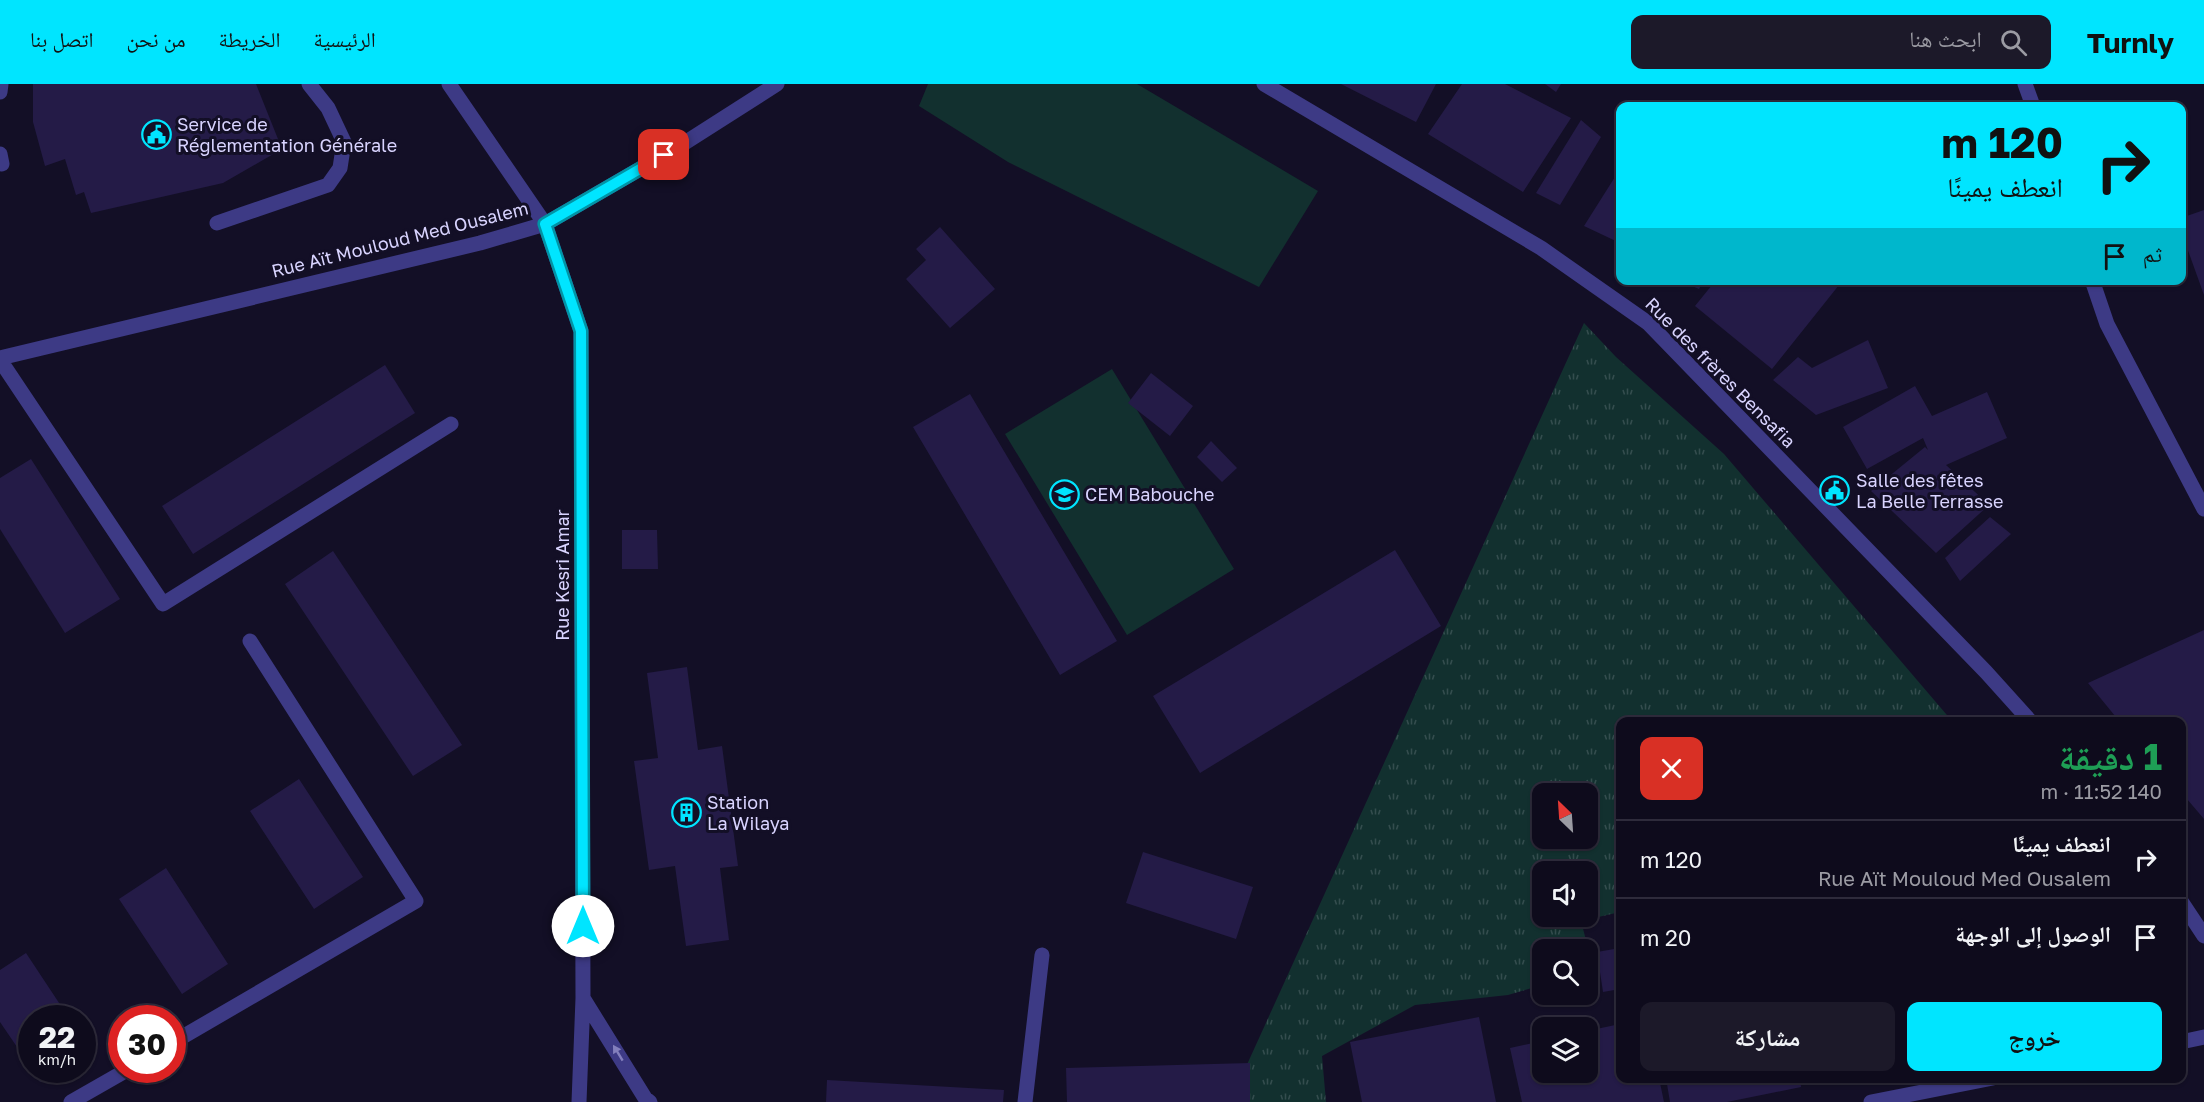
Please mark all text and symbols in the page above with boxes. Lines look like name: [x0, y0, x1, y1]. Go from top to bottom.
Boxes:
search box: [1631, 15, 2051, 69]
text: ابحث هنا: [1909, 25, 1982, 52]
text: اتصل بنا: [30, 26, 93, 52]
text: من نحن: [126, 26, 186, 52]
text: الخريطة: [219, 26, 280, 52]
text: الرئيسية: [313, 26, 376, 52]
icon: search: [1997, 26, 2030, 59]
text: Turnly: [2087, 26, 2174, 59]
place label: Service de Réglementation Générale: [177, 113, 397, 156]
text: 120 m: [1941, 117, 2063, 167]
public building icon: Service de Réglementation Générale: [140, 119, 172, 151]
icon: right: [2084, 126, 2162, 204]
pin: [638, 129, 689, 180]
icon: arrive: [647, 138, 680, 171]
text: انعطف يمينًا: [1947, 171, 2063, 203]
street label: Rue Aït Mouloud Med Ousalem: [269, 196, 530, 282]
icon: arrive: [2098, 240, 2131, 273]
text: ثم: [2143, 240, 2162, 267]
street label: Rue des frères Bensafia: [1641, 293, 1800, 452]
place label: Salle des fêtes La Belle Terrasse: [1856, 469, 2003, 512]
public building icon: Salle des fêtes La Belle Terrasse: [1819, 475, 1851, 507]
school or university icon: CEM Babouche: [1048, 479, 1080, 511]
place label: CEM Babouche: [1085, 483, 1215, 505]
street label: Rue Kesri Amar: [551, 509, 573, 641]
text: 1 دقيقة: [2059, 735, 2162, 778]
button: close: [1640, 737, 1703, 800]
text: 140 m · 11:52: [2040, 779, 2162, 803]
north arrow: [1532, 783, 1598, 849]
map controls: [1532, 783, 1598, 1083]
place label: Station La Wilaya: [707, 791, 790, 834]
building icon: Station La Wilaya: [670, 797, 702, 829]
text: انعطف يمينًا: [2012, 830, 2111, 857]
icon: right: [2129, 843, 2162, 876]
text: 120 m: [1640, 846, 1702, 873]
button: sound: [1532, 861, 1598, 927]
text: Rue Aït Mouloud Med Ousalem: [1818, 866, 2111, 890]
position arrow: [551, 894, 615, 958]
text: الوصول إلى الوجهة: [1955, 920, 2111, 947]
icon: arrive: [2129, 921, 2162, 954]
text: 20 m: [1640, 924, 1691, 951]
button: search: [1532, 939, 1598, 1005]
button: مشاركة: [1640, 1002, 1895, 1071]
button: خروج: [1907, 1002, 2162, 1071]
speed limit sign: 30: [108, 1005, 186, 1083]
button: layers: [1532, 1017, 1598, 1083]
text: 22: [39, 1019, 75, 1055]
one-way arrow: [612, 1045, 623, 1061]
text: km/h: [38, 1050, 76, 1068]

